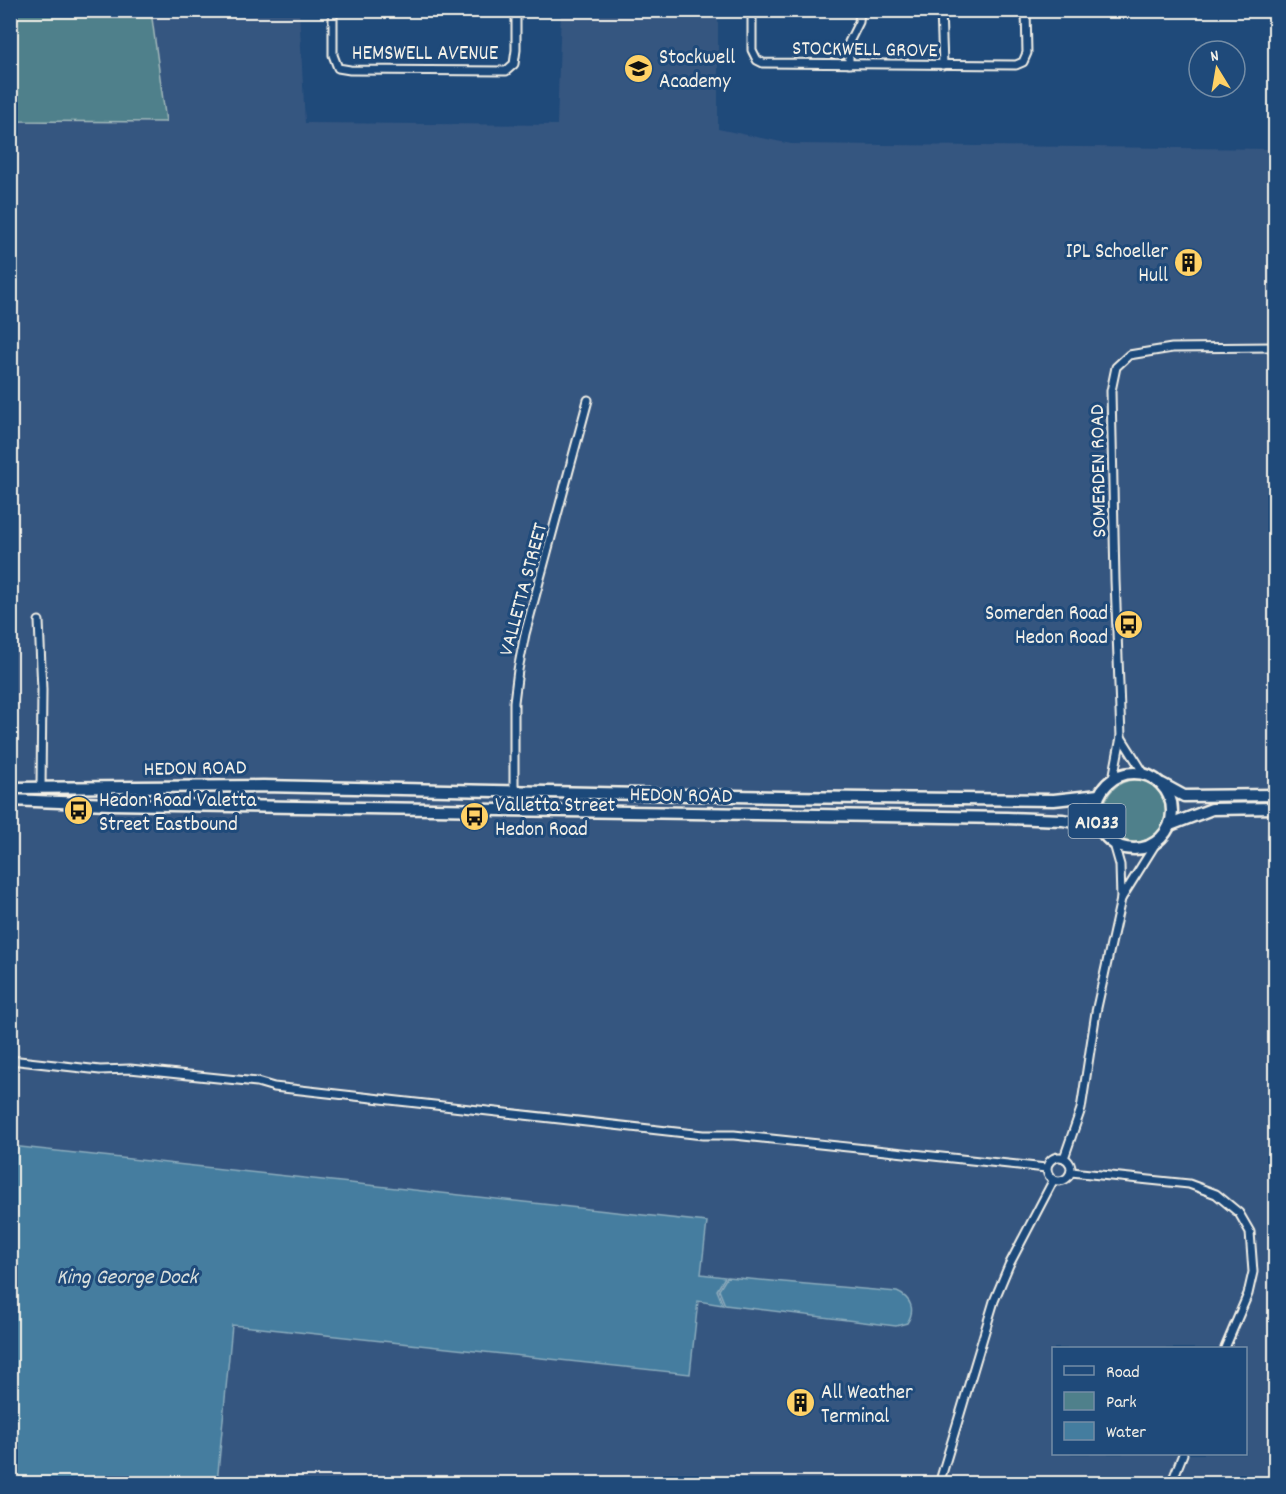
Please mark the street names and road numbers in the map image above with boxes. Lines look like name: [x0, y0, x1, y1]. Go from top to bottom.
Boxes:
street label: STOCKWELL GROVE: [792, 35, 939, 67]
street label: HEMSWELL AVENUE: [352, 40, 499, 70]
street label: SOMERDEN ROAD: [1084, 404, 1116, 538]
street label: VALLETTA STREET: [493, 519, 557, 660]
street label: HEDON ROAD: [143, 754, 247, 786]
street label: HEDON ROAD: [629, 781, 733, 813]
road number: A1033: [1068, 804, 1126, 838]

